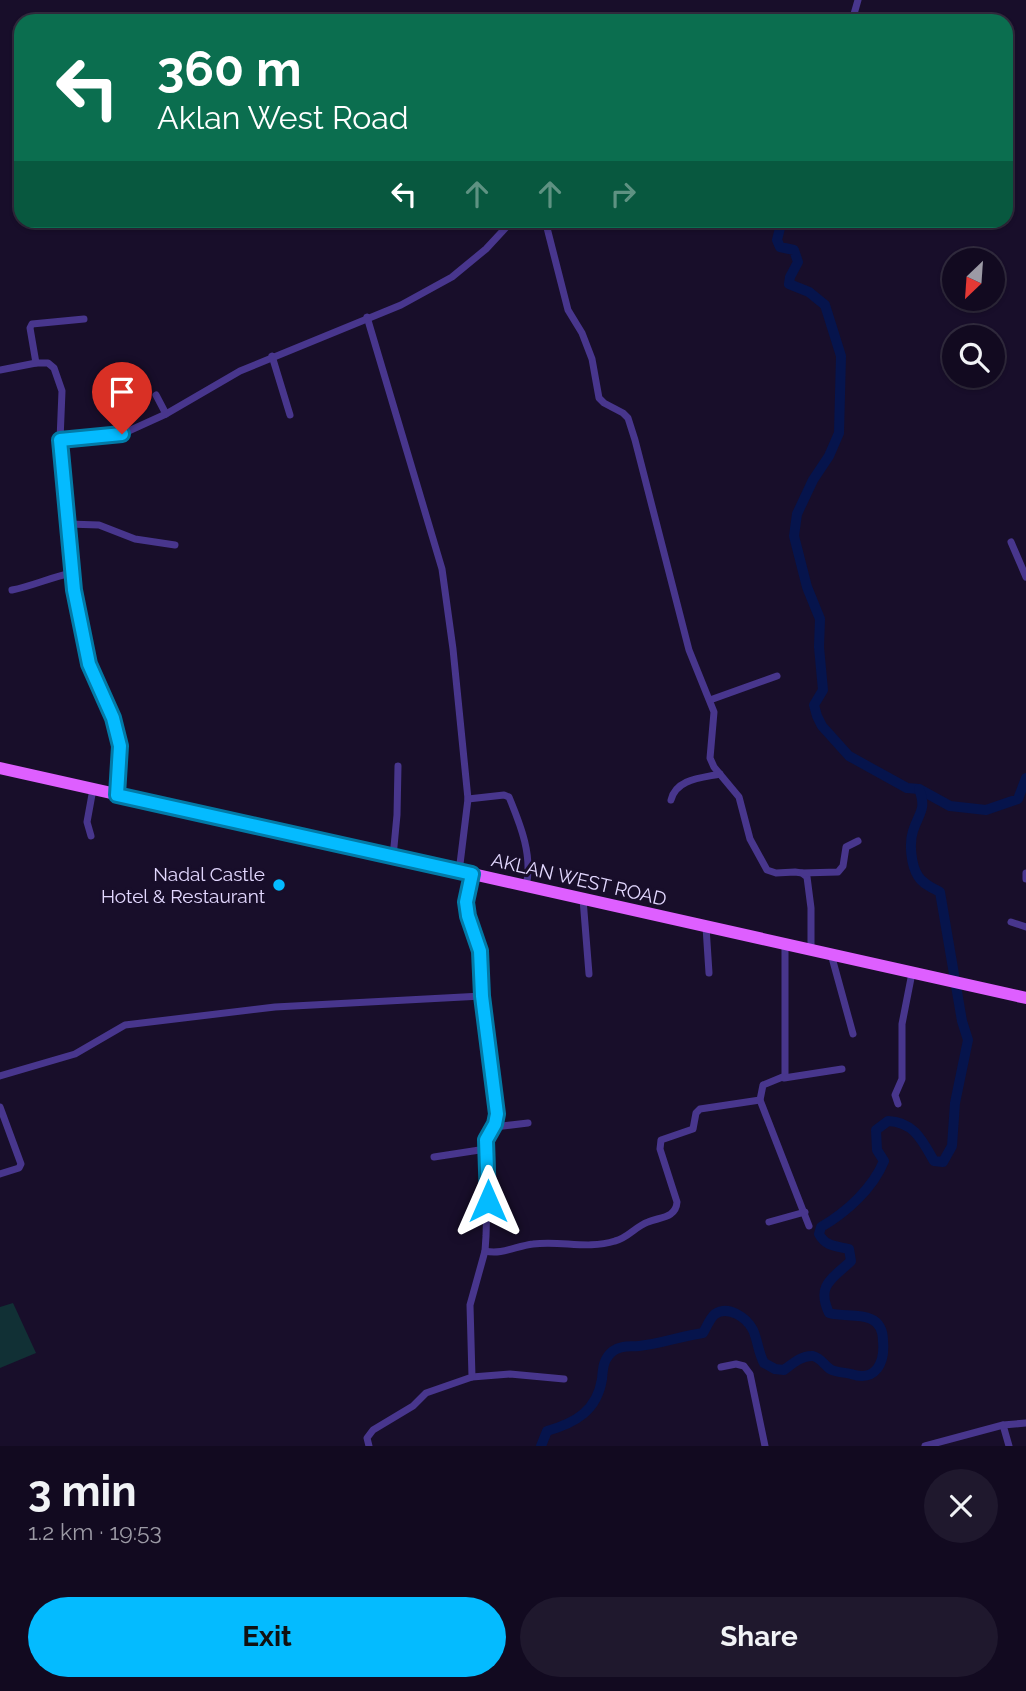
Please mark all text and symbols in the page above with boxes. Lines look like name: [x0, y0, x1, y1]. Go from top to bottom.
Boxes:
text: 360 m: [157, 40, 302, 97]
icon: left: [42, 42, 133, 133]
text: Aklan West Road: [157, 99, 409, 136]
icon: left: [385, 175, 423, 213]
icon: ahead: [458, 175, 496, 213]
icon: ahead: [531, 175, 569, 213]
icon: right: [604, 175, 642, 213]
north arrow: [942, 248, 1004, 312]
map controls: [942, 248, 1005, 388]
button: search: [942, 325, 1005, 388]
pin: [92, 362, 152, 434]
icon: arrive: [103, 373, 141, 411]
street label: AKLAN WEST ROAD: [489, 848, 669, 910]
place label: Nadal Castle Hotel & Restaurant: [101, 863, 266, 907]
marker: Nadal Castle Hotel & Restaurant: [271, 877, 287, 893]
position arrow: [451, 1164, 525, 1238]
text: 3 min: [28, 1467, 137, 1516]
button: close: [924, 1469, 998, 1543]
text: 1.2 km · 19:53: [28, 1518, 162, 1545]
button: Exit: [28, 1597, 506, 1677]
button: Share: [520, 1597, 998, 1677]

